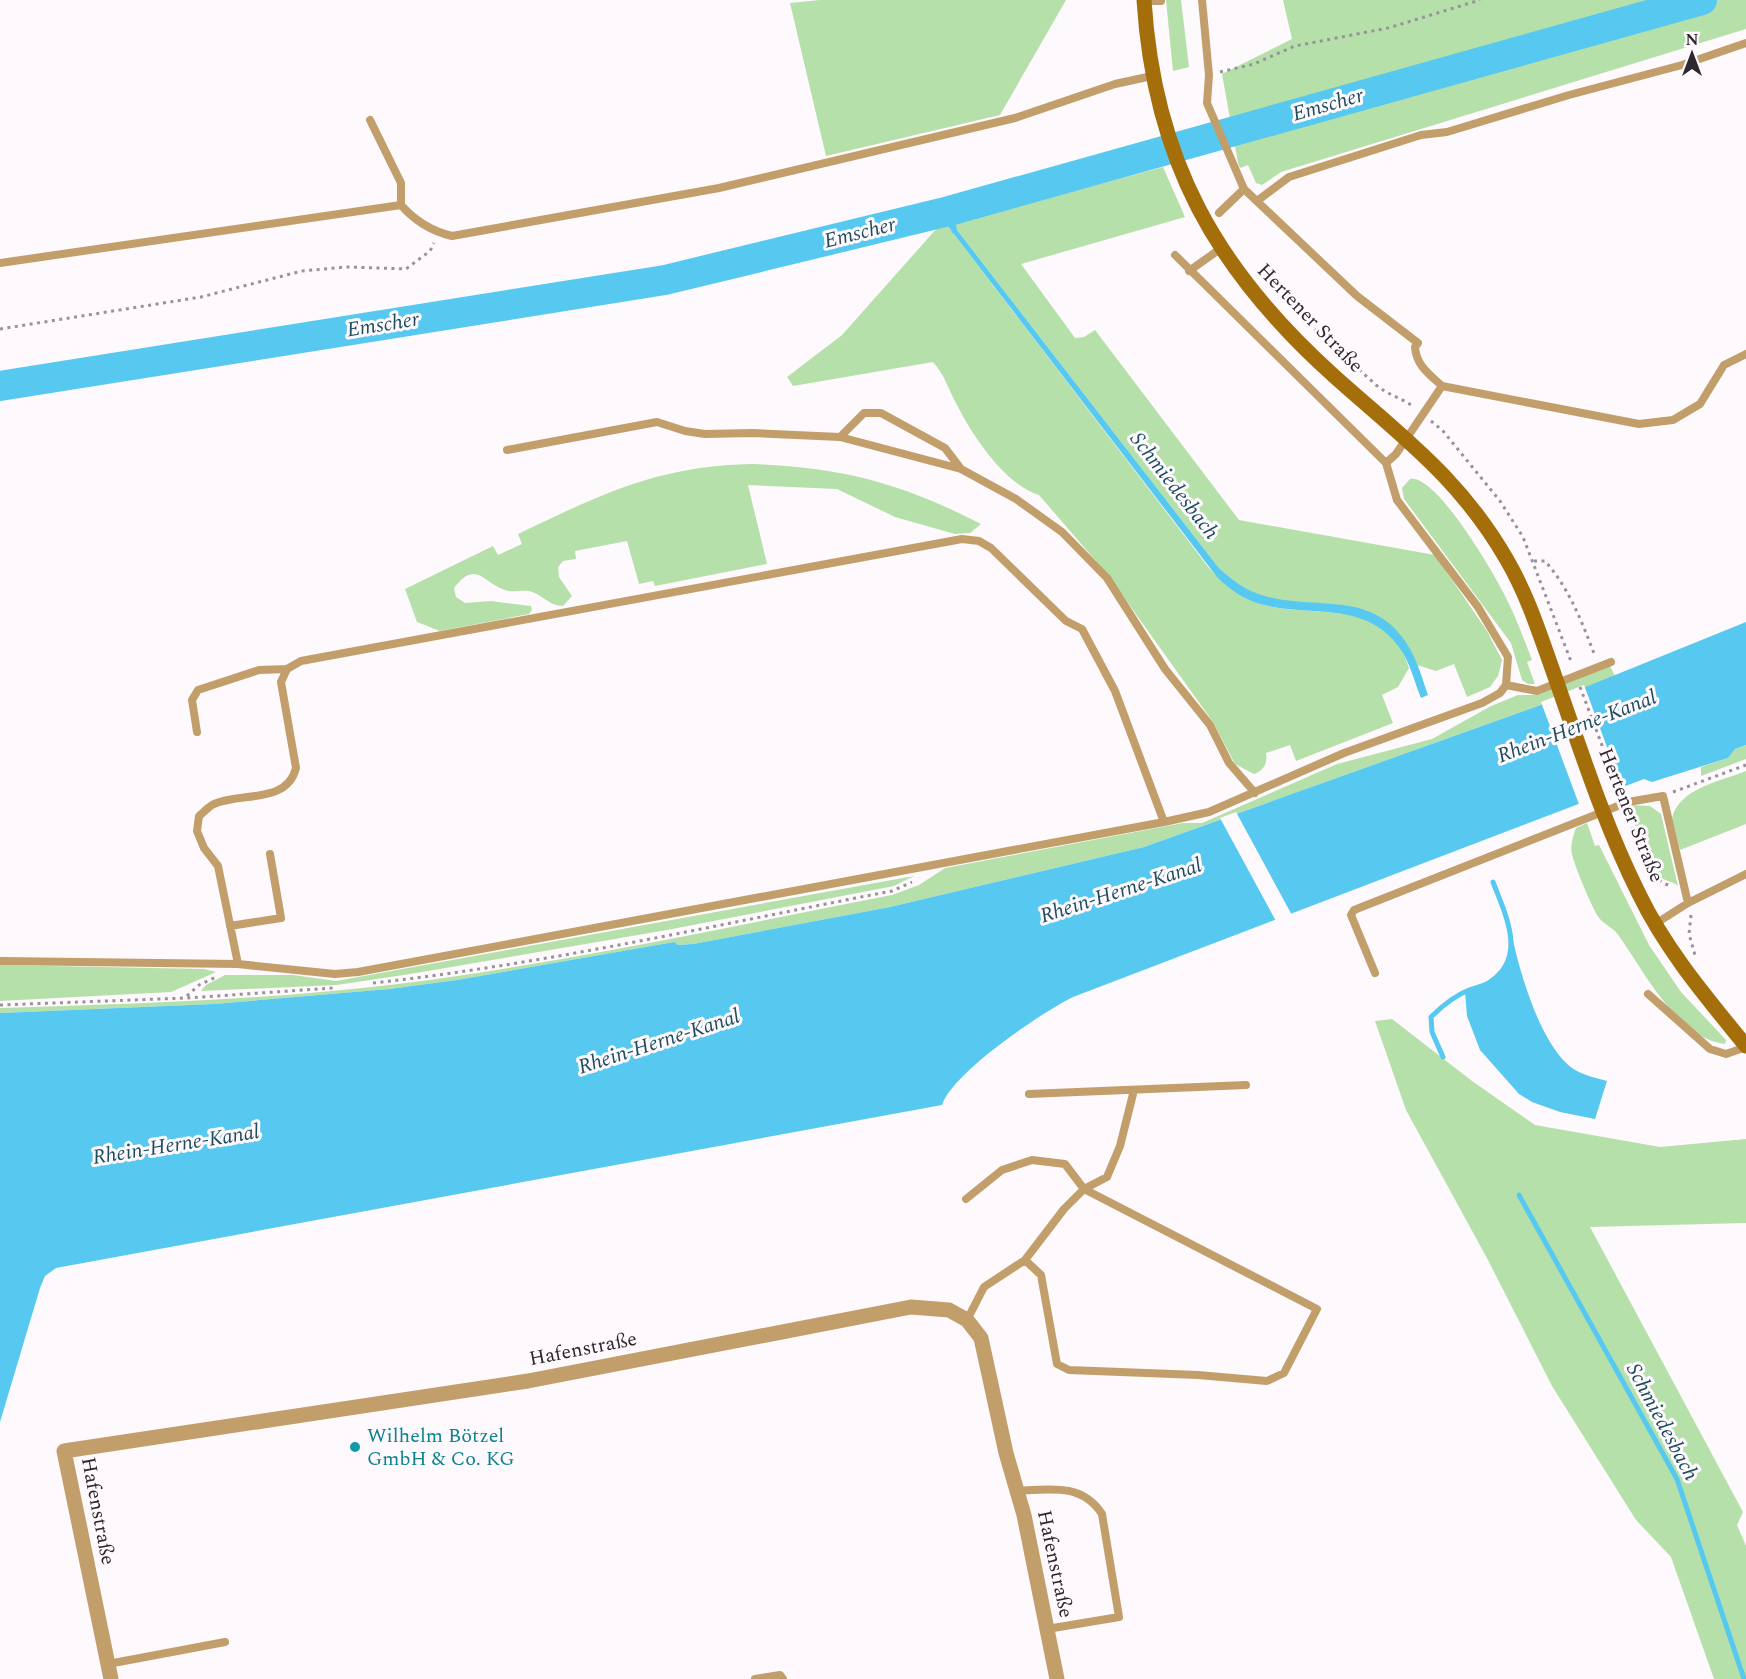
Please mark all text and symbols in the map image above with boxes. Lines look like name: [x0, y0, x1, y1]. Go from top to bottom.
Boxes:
north arrow: [1662, 24, 1722, 84]
text: N: [1685, 28, 1699, 52]
water label: Emscher: [1289, 79, 1368, 130]
water label: Emscher: [821, 208, 900, 257]
street label: Hertener Straße: [1250, 256, 1370, 380]
water label: Emscher: [345, 303, 422, 347]
water label: Schmiedesbach: [1122, 425, 1227, 547]
water label: Rhein-Herne-Kanal: [1493, 682, 1662, 772]
street label: Hertener Straße: [1590, 743, 1672, 887]
water label: Rhein-Herne-Kanal: [1036, 850, 1207, 932]
water label: Rhein-Herne-Kanal: [574, 1001, 745, 1083]
water label: Rhein-Herne-Kanal: [90, 1116, 262, 1174]
street label: Hafenstraße: [526, 1324, 640, 1374]
water label: Schmiedesbach: [1617, 1357, 1707, 1487]
place label: Wilhelm Bötzel GmbH & Co. KG: [367, 1421, 515, 1474]
marker: Wilhelm Bötzel GmbH & Co. KG: [348, 1440, 362, 1454]
street label: Hafenstraße: [73, 1454, 123, 1568]
street label: Hafenstraße: [1029, 1507, 1081, 1621]

